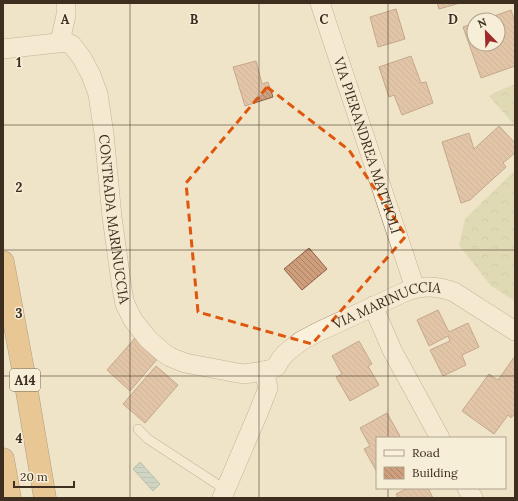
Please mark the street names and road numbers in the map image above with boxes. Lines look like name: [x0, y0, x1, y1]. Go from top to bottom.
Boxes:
street label: VIA PIERANDREA MATTIOLI: [329, 54, 405, 236]
street label: CONTRADA MARINUCCIA: [95, 133, 134, 306]
street label: VIA MARINUCCIA: [329, 278, 442, 333]
road number: A14: [10, 369, 40, 391]

